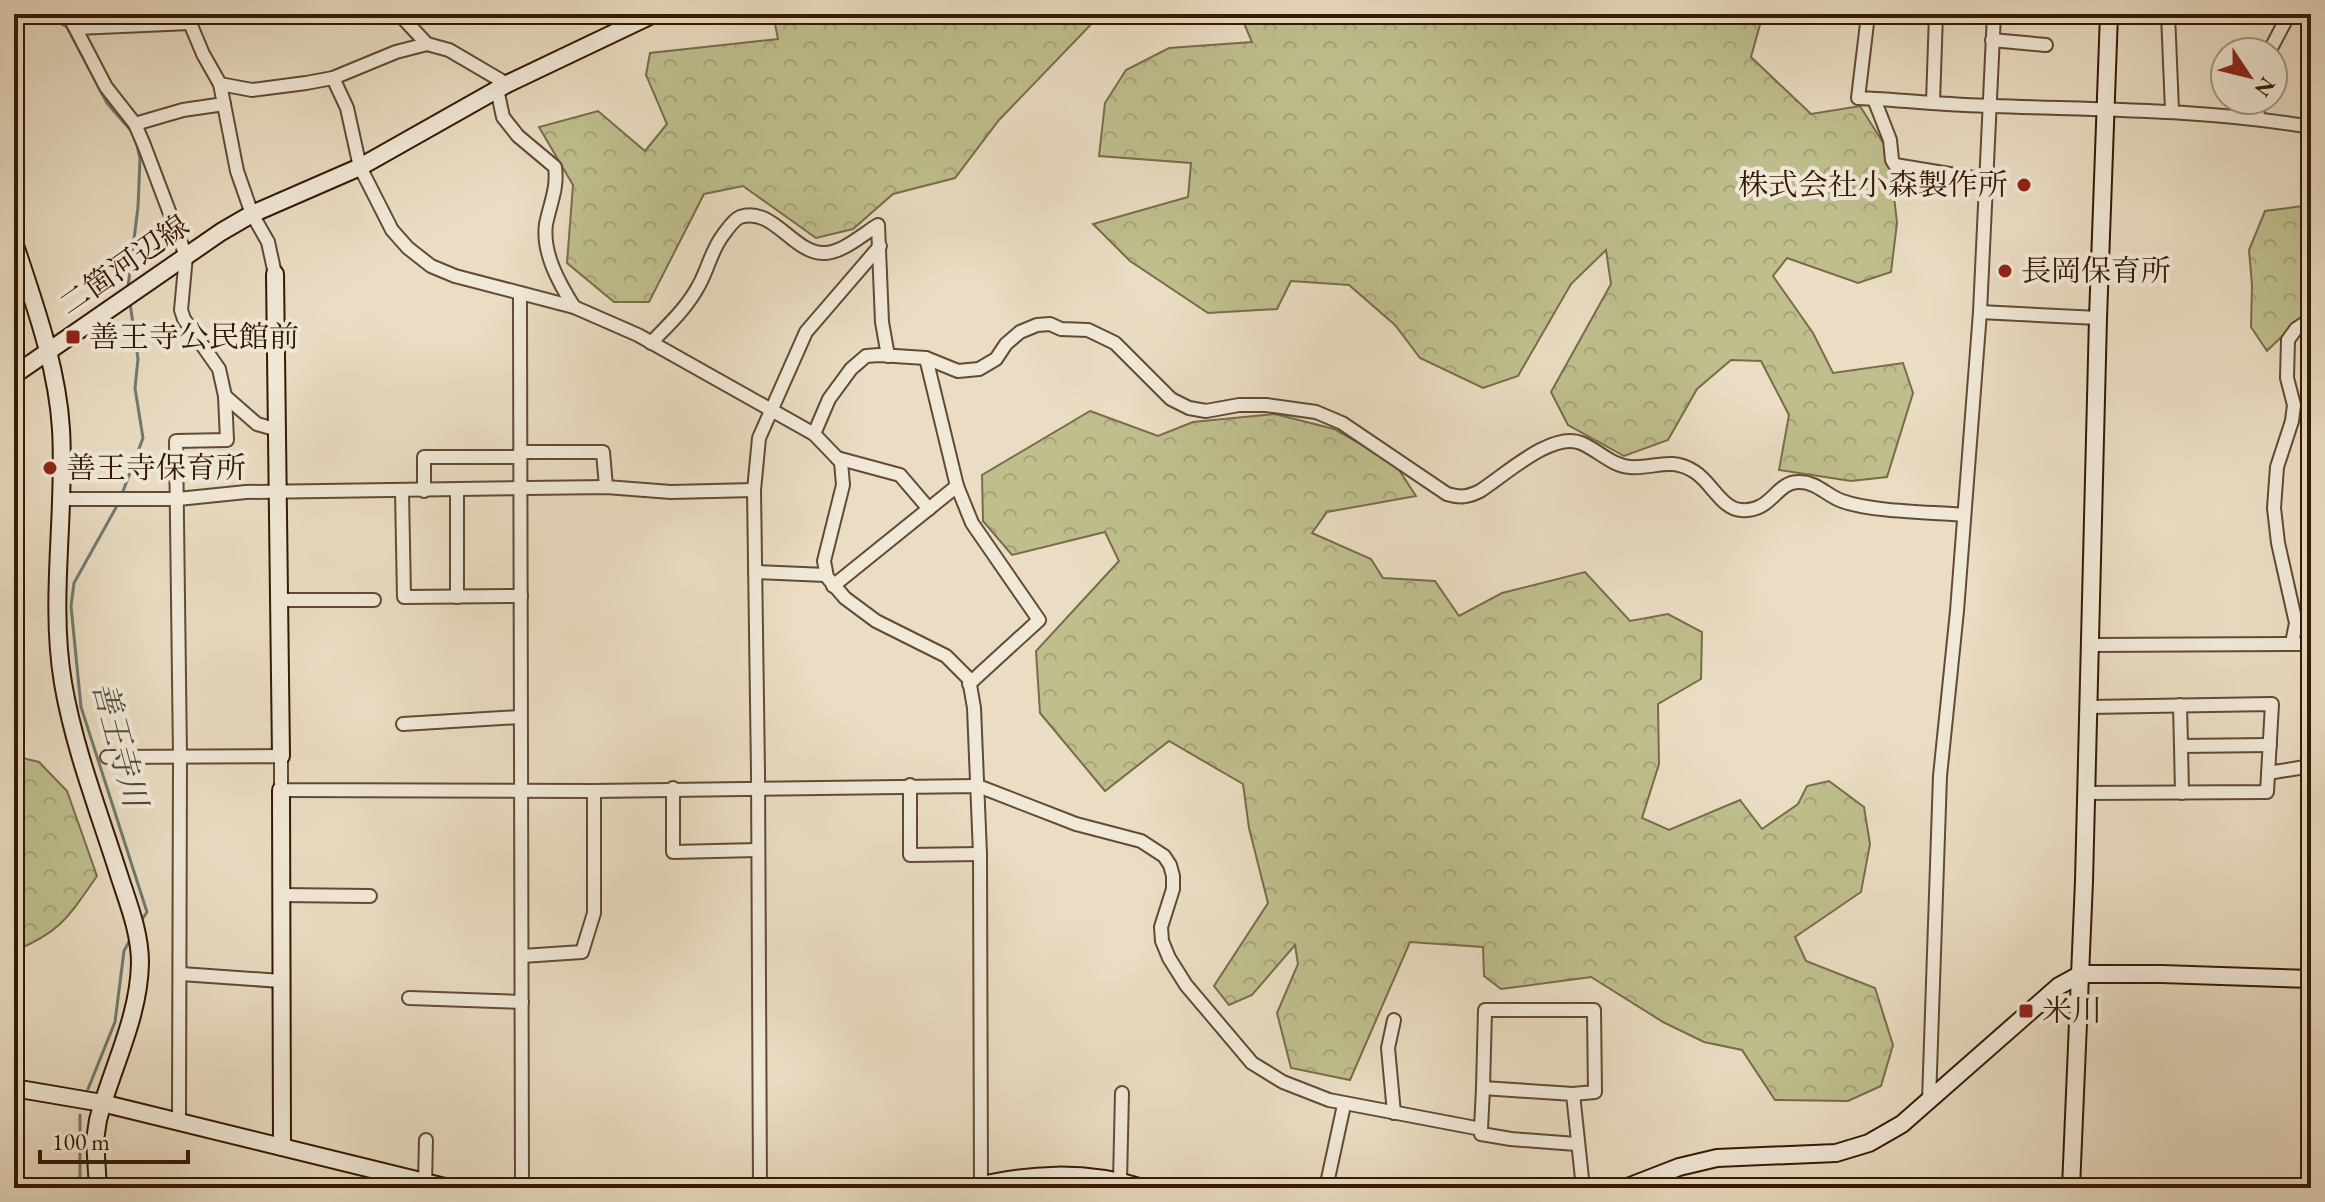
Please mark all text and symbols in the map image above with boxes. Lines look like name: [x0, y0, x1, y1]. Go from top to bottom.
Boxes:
north arrow: [2209, 36, 2289, 116]
text: N: [2248, 72, 2282, 103]
place label: 株式会社小森製作所: [1738, 165, 2008, 204]
marker: 株式会社小森製作所: [2015, 176, 2033, 194]
street label: 二箇河辺線: [51, 206, 196, 324]
place label: 長岡保育所: [2021, 251, 2171, 290]
marker: 長岡保育所: [1996, 262, 2014, 280]
place label: 善王寺公民館前: [89, 317, 299, 356]
marker: 善王寺公民館前: [64, 328, 82, 346]
place label: 善王寺保育所: [66, 448, 246, 487]
marker: 善王寺保育所: [41, 459, 59, 477]
water label: 善王寺川: [83, 677, 158, 814]
place label: 米川: [2042, 991, 2102, 1030]
marker: 米川: [2017, 1002, 2035, 1020]
scale bar: [40, 1114, 188, 1164]
text: 100 m: [52, 1126, 110, 1157]

